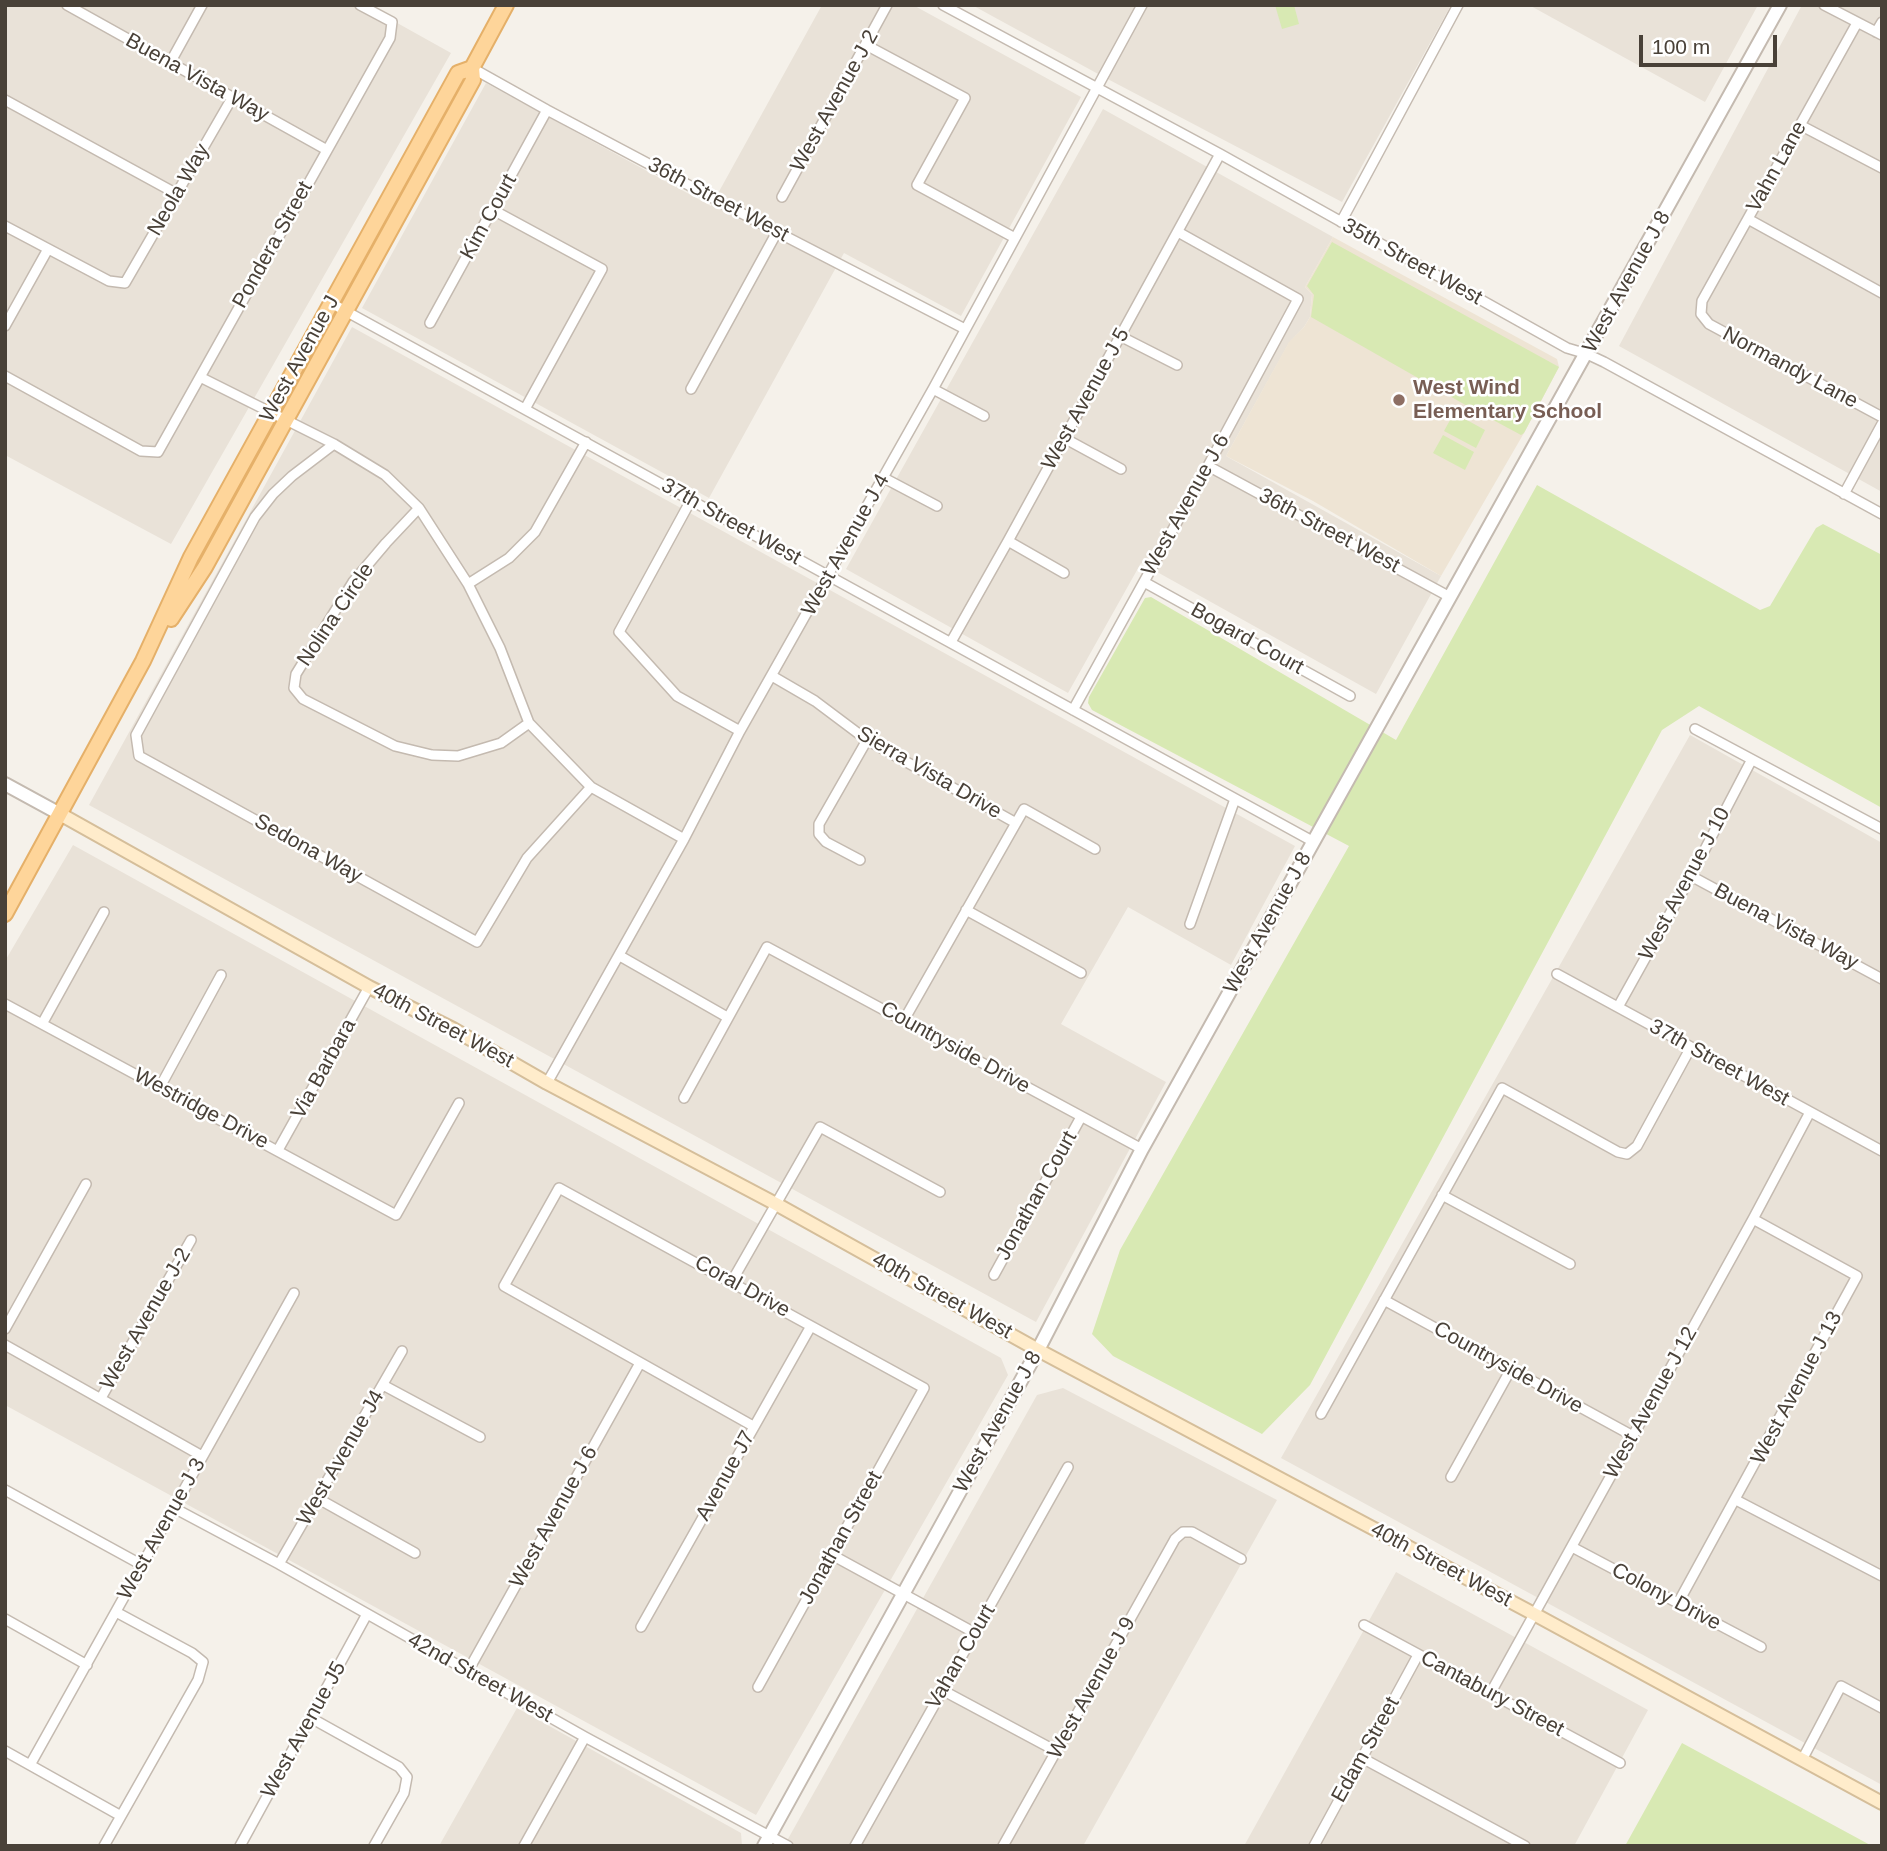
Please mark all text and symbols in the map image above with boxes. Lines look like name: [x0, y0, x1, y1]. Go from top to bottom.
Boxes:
scale bar: [1642, 21, 1780, 65]
street label: West Avenue J 2: [786, 26, 884, 176]
street label: Buena Vista Way: [121, 28, 273, 128]
text: 100 m: [1652, 35, 1710, 58]
street label: Vahn Lane: [1742, 117, 1812, 217]
street label: Neola Way: [143, 140, 215, 240]
street label: 36th Street West: [643, 152, 793, 248]
street label: Kim Court: [455, 170, 523, 264]
street label: Pondera Street: [228, 177, 318, 313]
street label: West Avenue J 8: [1578, 207, 1676, 357]
street label: 35th Street West: [1338, 213, 1486, 311]
street label: West Avenue J: [255, 291, 345, 427]
street label: Normandy Lane: [1718, 322, 1862, 414]
street label: West Avenue J 5: [1037, 324, 1135, 474]
place label: West Wind Elementary School: [1413, 375, 1602, 425]
marker: West Wind Elementary School: [1391, 392, 1407, 408]
street label: West Avenue J 6: [1137, 430, 1235, 580]
street label: West Avenue J 4: [797, 470, 895, 620]
street label: 37th Street West: [657, 473, 805, 571]
street label: 36th Street West: [1254, 483, 1404, 579]
street label: Nolina Circle: [292, 559, 380, 671]
street label: Bogard Court: [1186, 598, 1308, 680]
street label: Sierra Vista Drive: [852, 721, 1006, 825]
street label: West Avenue J 10: [1634, 803, 1736, 965]
street label: Sedona Way: [250, 809, 366, 889]
street label: West Avenue J 8: [1219, 848, 1317, 998]
street label: Buena Vista Way: [1709, 878, 1863, 976]
street label: 40th Street West: [368, 978, 518, 1074]
street label: Countryside Drive: [876, 997, 1034, 1099]
street label: 37th Street West: [1645, 1014, 1793, 1112]
street label: Via Barbara: [286, 1015, 362, 1123]
street label: Westridge Drive: [129, 1063, 273, 1155]
street label: Jonathan Court: [991, 1127, 1083, 1265]
street label: West Avenue J-2: [95, 1244, 197, 1394]
street label: 40th Street West: [868, 1247, 1016, 1345]
street label: Coral Drive: [690, 1251, 794, 1323]
street label: West Avenue J 13: [1746, 1307, 1848, 1469]
street label: Countryside Drive: [1429, 1317, 1587, 1419]
street label: West Avenue J 12: [1599, 1323, 1703, 1483]
street label: West Avenue J 8: [949, 1347, 1047, 1497]
street label: West Avenue J4: [292, 1386, 390, 1530]
street label: Avenue J7: [691, 1427, 761, 1525]
street label: West Avenue J 6: [505, 1442, 603, 1592]
street label: West Avenue J 3: [113, 1454, 211, 1604]
street label: Jonathan Street: [794, 1467, 888, 1609]
street label: 40th Street West: [1366, 1517, 1516, 1613]
street label: Colony Drive: [1607, 1558, 1725, 1636]
street label: Vahan Court: [921, 1600, 1001, 1714]
street label: West Avenue J 9: [1043, 1613, 1141, 1763]
street label: 42nd Street West: [403, 1628, 557, 1728]
street label: Cantabury Street: [1416, 1646, 1568, 1742]
street label: West Avenue J5: [256, 1657, 352, 1803]
street label: Edam Street: [1327, 1693, 1405, 1807]

